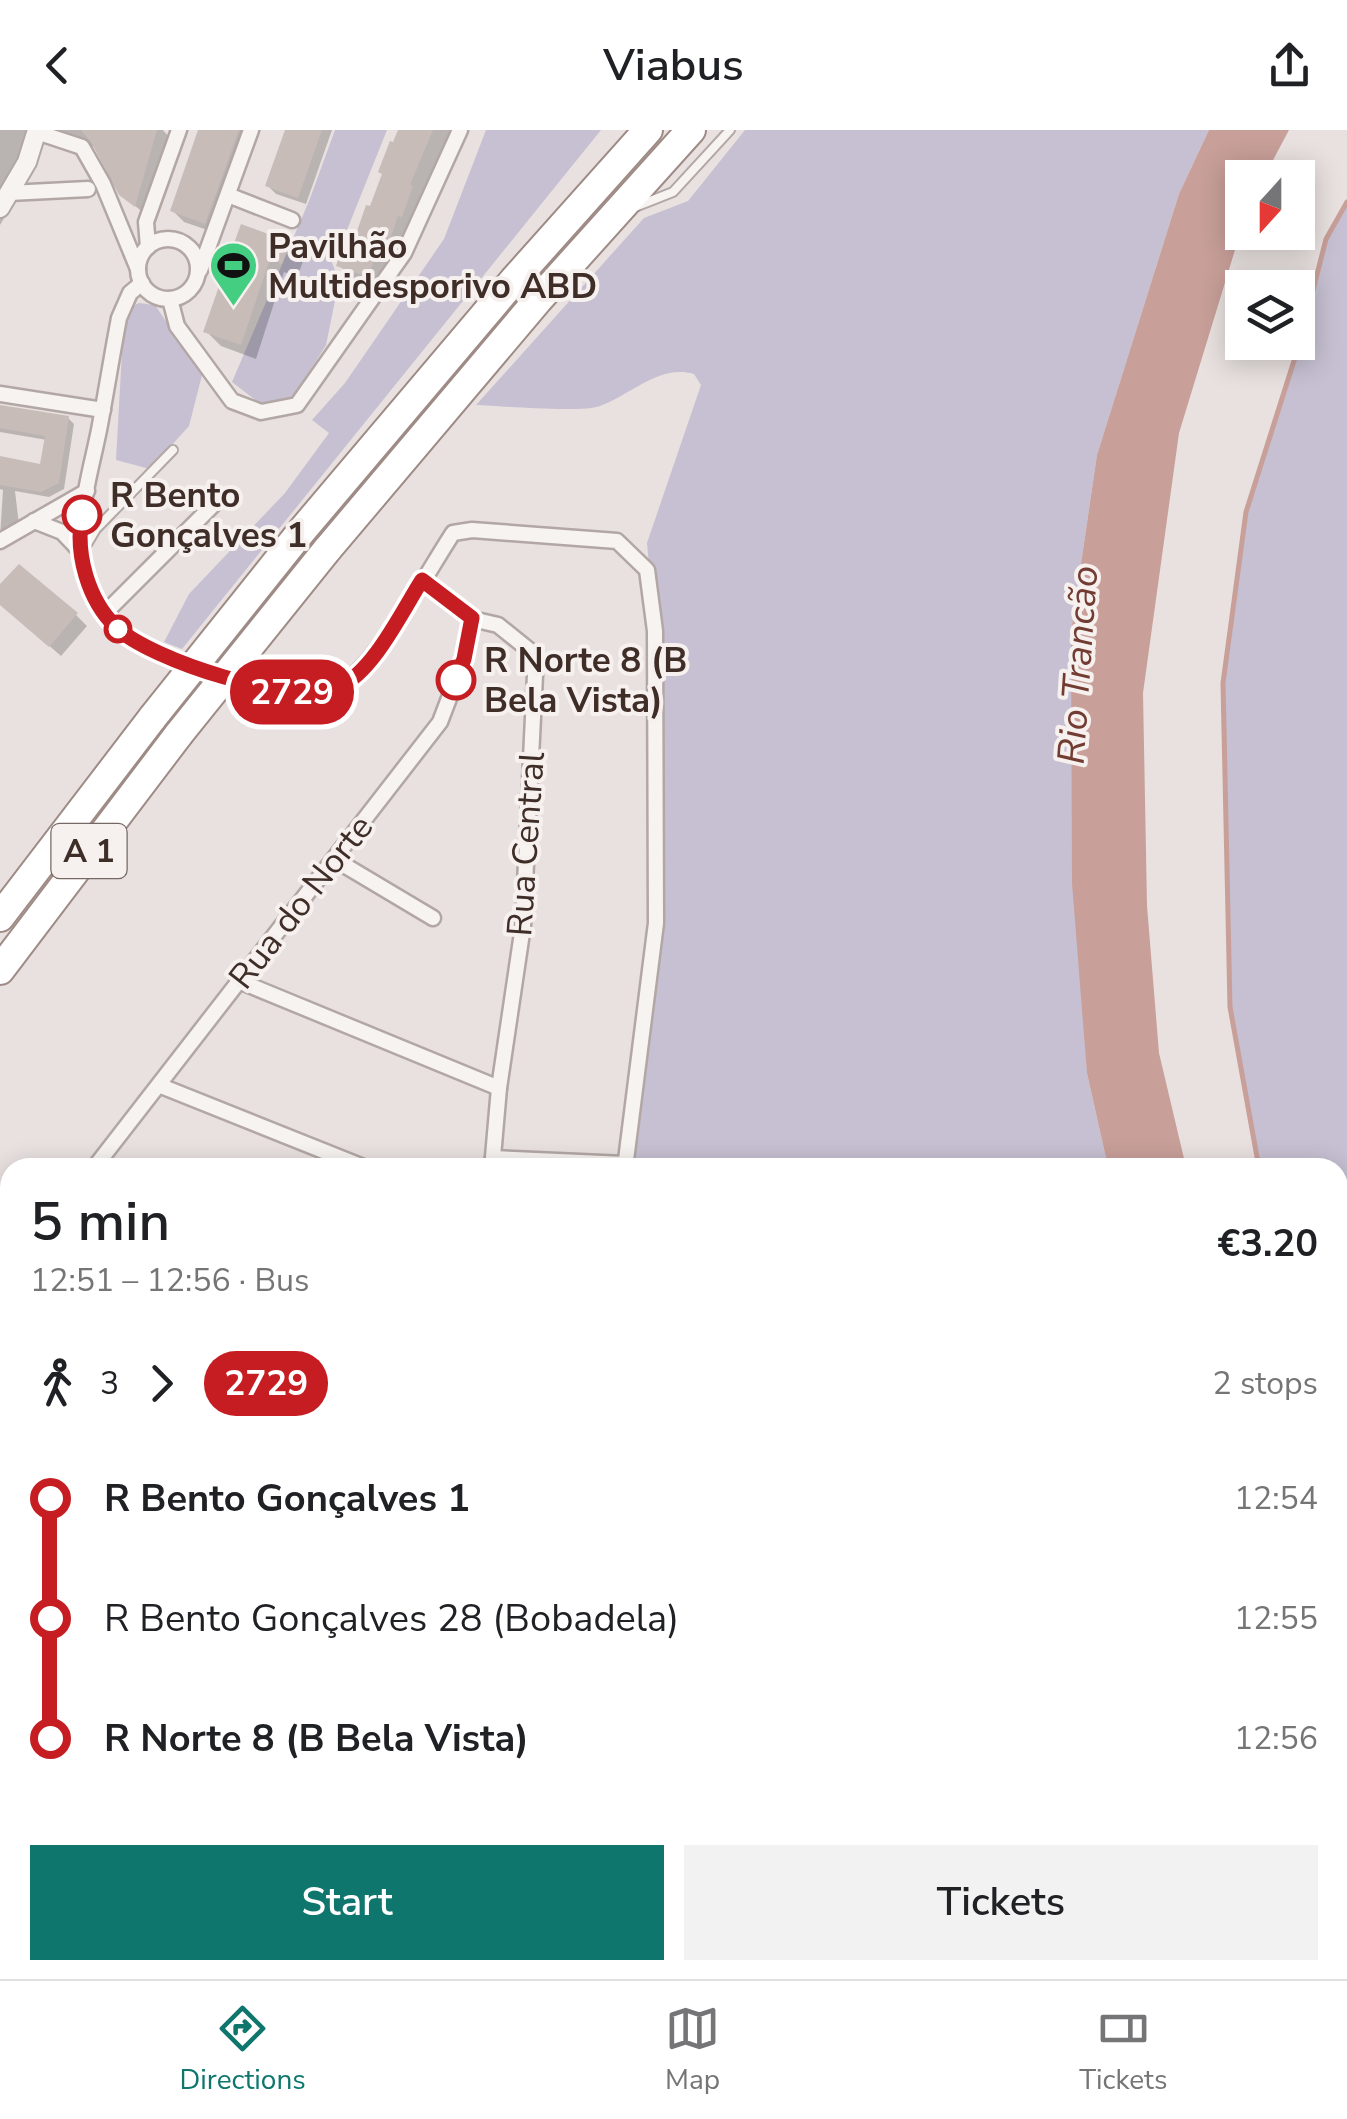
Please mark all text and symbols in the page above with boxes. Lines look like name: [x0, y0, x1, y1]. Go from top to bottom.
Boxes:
text: Viabus: [603, 35, 744, 96]
icon: back: [30, 38, 85, 93]
icon: share: [1262, 38, 1317, 93]
north arrow: [1225, 160, 1315, 250]
map controls: [1225, 160, 1315, 360]
place label: Pavilhão Multidesporivo ABD: [268, 223, 597, 310]
sports icon: Pavilhão Multidesporivo ABD: [207, 240, 259, 308]
button: layers: [1225, 270, 1315, 360]
place label: R Bento Gonçalves 1: [110, 472, 307, 559]
marker: R Bento Gonçalves 1: [63, 496, 101, 534]
water label: Rio Trancão: [1046, 564, 1110, 766]
unlabelled marker: [105, 616, 131, 642]
place label: R Norte 8 (B Bela Vista): [484, 637, 687, 724]
line badge: 2729: [222, 660, 362, 724]
marker: R Norte 8 (B Bela Vista): [437, 661, 475, 699]
text: 2729: [250, 669, 334, 716]
street label: Rua Central: [496, 749, 556, 938]
street label: Rua do Norte: [218, 805, 384, 999]
road number: A 1: [52, 824, 126, 878]
text: 5 min: [30, 1184, 170, 1259]
text: €3.20: [1217, 1218, 1318, 1269]
text: 12:51 – 12:56 · Bus: [30, 1259, 309, 1302]
icon: walk: [30, 1356, 85, 1411]
icon: forward: [134, 1356, 189, 1411]
text: 2729: [224, 1360, 308, 1407]
text: 3: [100, 1362, 119, 1405]
text: 2 stops: [1212, 1362, 1318, 1405]
text: R Bento Gonçalves 1: [104, 1473, 470, 1524]
text: 12:54: [1234, 1477, 1318, 1520]
text: R Bento Gonçalves 28 (Bobadela): [104, 1593, 679, 1644]
text: 12:55: [1234, 1597, 1318, 1640]
text: R Norte 8 (B Bela Vista): [104, 1713, 529, 1764]
text: 12:56: [1234, 1717, 1318, 1760]
button: Start: [30, 1845, 664, 1960]
button: Tickets: [684, 1845, 1318, 1960]
tab: Directions: [180, 2001, 306, 2099]
tab: Map: [665, 2001, 720, 2099]
tab: Tickets: [1079, 2001, 1167, 2099]

